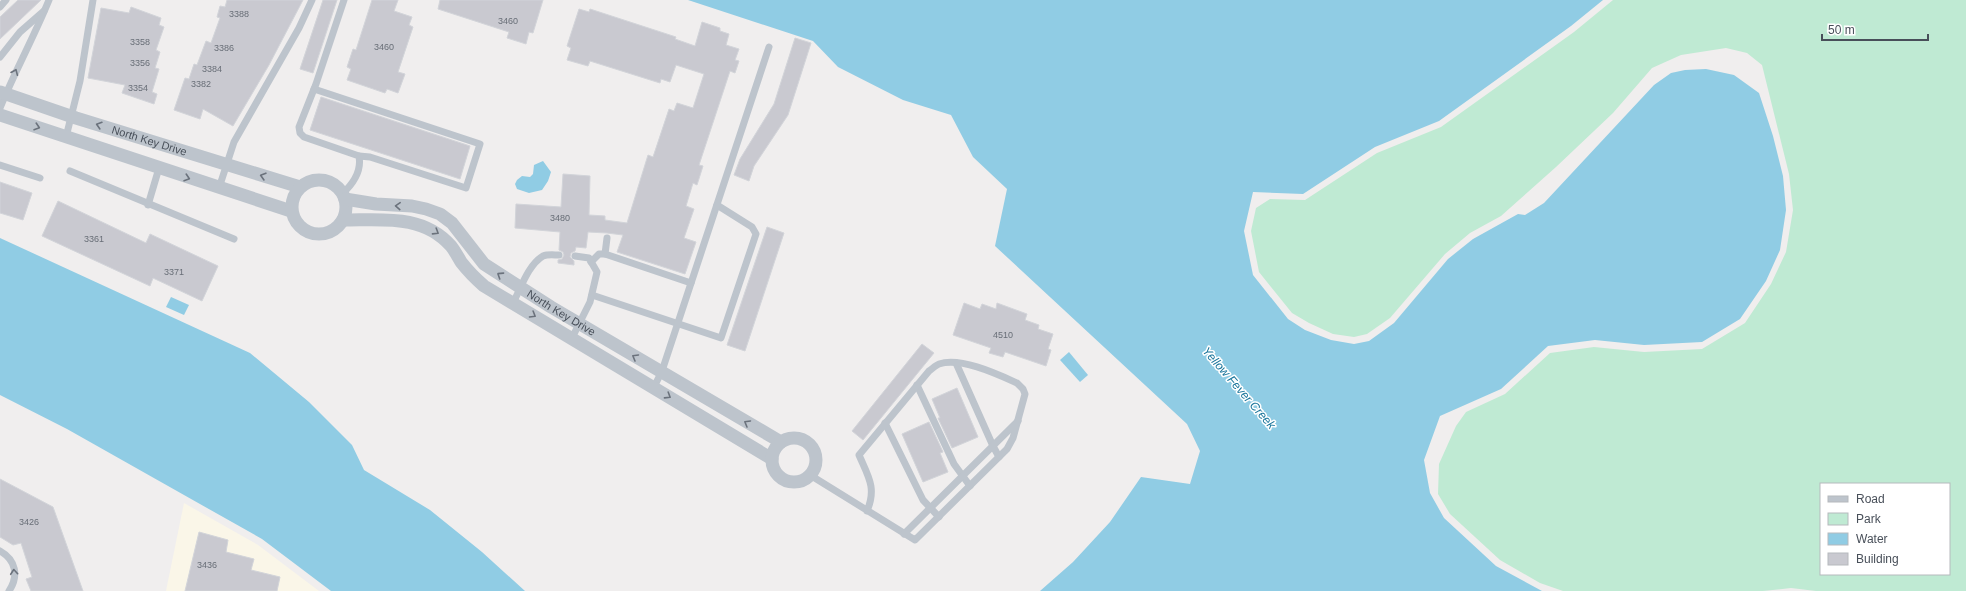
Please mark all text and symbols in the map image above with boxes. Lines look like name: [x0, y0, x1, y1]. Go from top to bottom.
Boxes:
house number: 3388: [229, 9, 249, 19]
house number: 3460: [498, 16, 518, 26]
scale bar: [1822, 16, 1928, 42]
text: 50 m: [1828, 23, 1855, 37]
house number: 3358: [130, 37, 150, 47]
house number: 3460: [374, 42, 394, 52]
house number: 3386: [214, 43, 234, 53]
house number: 3356: [130, 58, 150, 68]
house number: 3384: [202, 64, 222, 74]
one-way arrow: [10, 68, 18, 75]
house number: 3382: [191, 79, 211, 89]
house number: 3354: [128, 83, 148, 93]
one-way arrow: [95, 121, 102, 130]
one-way arrow: [33, 122, 40, 131]
street label: North Key Drive: [110, 123, 188, 158]
one-way arrow: [260, 172, 267, 181]
one-way arrow: [183, 173, 190, 181]
one-way arrow: [395, 201, 401, 210]
house number: 3480: [550, 213, 570, 223]
one-way arrow: [432, 227, 439, 235]
house number: 3361: [84, 234, 104, 244]
house number: 3371: [164, 267, 184, 277]
one-way arrow: [497, 272, 504, 280]
street label: North Key Drive: [525, 287, 598, 338]
one-way arrow: [529, 310, 536, 317]
house number: 4510: [993, 330, 1013, 340]
water label: Yellow Fever Creek: [1200, 344, 1279, 433]
one-way arrow: [632, 354, 639, 361]
one-way arrow: [664, 391, 671, 398]
one-way arrow: [744, 420, 751, 427]
legend: [1820, 483, 1950, 575]
text: Road: [1856, 492, 1885, 506]
text: Park: [1856, 512, 1882, 526]
house number: 3426: [19, 517, 39, 527]
text: Water: [1856, 532, 1888, 546]
text: Building: [1856, 552, 1899, 566]
house number: 3436: [197, 560, 217, 570]
one-way arrow: [9, 569, 18, 575]

